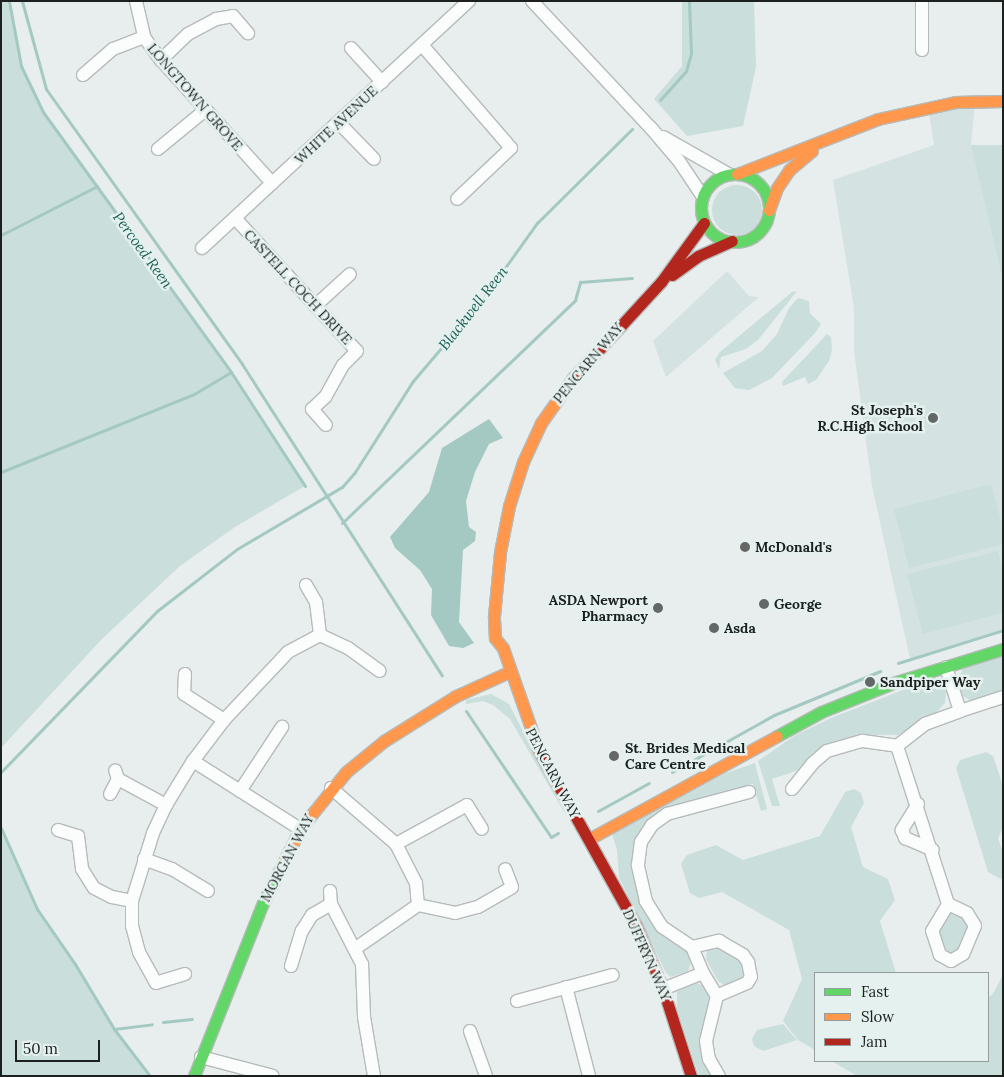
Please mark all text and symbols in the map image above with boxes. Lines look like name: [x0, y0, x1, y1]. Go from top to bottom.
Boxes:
street label: LONGTOWN GROVE: [144, 40, 246, 154]
street label: WHITE AVENUE: [291, 82, 381, 168]
water label: Percoed Reen: [109, 208, 177, 292]
street label: CASTELL COCH DRIVE: [240, 226, 356, 348]
water label: Blackwell Reen: [435, 263, 511, 353]
street label: PENCARN WAY: [550, 319, 626, 407]
place label: St Joseph's R.C.High School: [817, 402, 923, 434]
marker: St Joseph's R.C.High School: [927, 412, 939, 424]
place label: McDonald's: [755, 539, 832, 555]
marker: McDonald's: [739, 541, 751, 553]
place label: ASDA Newport Pharmacy: [549, 592, 648, 624]
place label: George: [774, 596, 822, 612]
marker: George: [758, 598, 770, 610]
marker: ASDA Newport Pharmacy: [652, 602, 664, 614]
place label: Asda: [724, 620, 756, 636]
marker: Asda: [708, 622, 720, 634]
place label: Sandpiper Way: [880, 674, 980, 690]
marker: Sandpiper Way: [864, 676, 876, 688]
street label: PENCARN WAY: [522, 725, 584, 821]
place label: St. Brides Medical Care Centre: [625, 740, 745, 772]
marker: St. Brides Medical Care Centre: [607, 749, 621, 763]
street label: MORGAN WAY: [257, 811, 317, 905]
street label: DUFFRYN WAY: [619, 907, 675, 1003]
legend: [814, 972, 989, 1062]
text: Fast: [861, 982, 889, 1001]
text: Slow: [861, 1007, 894, 1026]
scale bar: [18, 1030, 102, 1062]
text: Jam: [861, 1032, 888, 1051]
text: 50 m: [23, 1039, 58, 1058]

